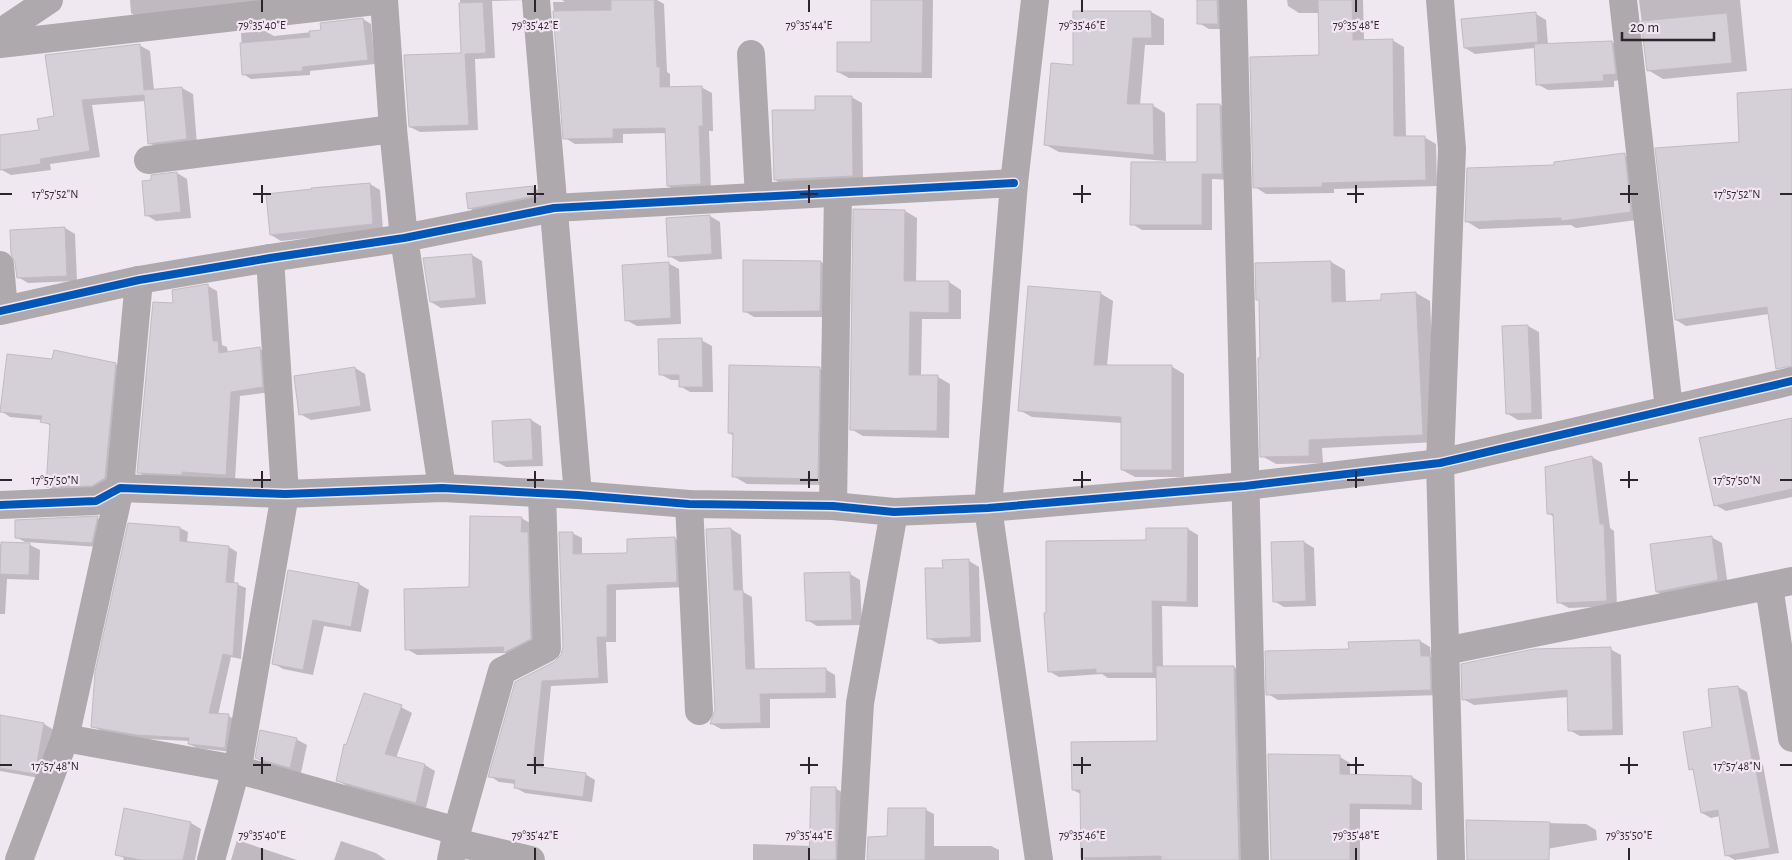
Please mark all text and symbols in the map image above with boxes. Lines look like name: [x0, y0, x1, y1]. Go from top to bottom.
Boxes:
scale bar: [1622, 10, 1714, 42]
text: 79°35'40"E: [238, 19, 286, 31]
text: 79°35'42"E: [512, 19, 558, 31]
text: 79°35'44"E: [786, 19, 833, 31]
text: 79°35'46"E: [1059, 19, 1106, 31]
text: 79°35'48"E: [1333, 19, 1380, 31]
text: 20 m: [1630, 20, 1659, 35]
text: 17°57'52"N: [32, 188, 78, 200]
text: 17°57'52"N: [1714, 188, 1760, 200]
text: 17°57'50"N: [31, 474, 79, 486]
text: 17°57'50"N: [1713, 474, 1761, 486]
text: 17°57'48"N: [31, 760, 79, 772]
text: 17°57'48"N: [1713, 760, 1761, 772]
text: 79°35'40"E: [238, 829, 286, 841]
text: 79°35'42"E: [512, 829, 558, 841]
text: 79°35'44"E: [786, 829, 833, 841]
text: 79°35'46"E: [1059, 829, 1106, 841]
text: 79°35'48"E: [1333, 829, 1380, 841]
text: 79°35'50"E: [1606, 829, 1653, 841]

